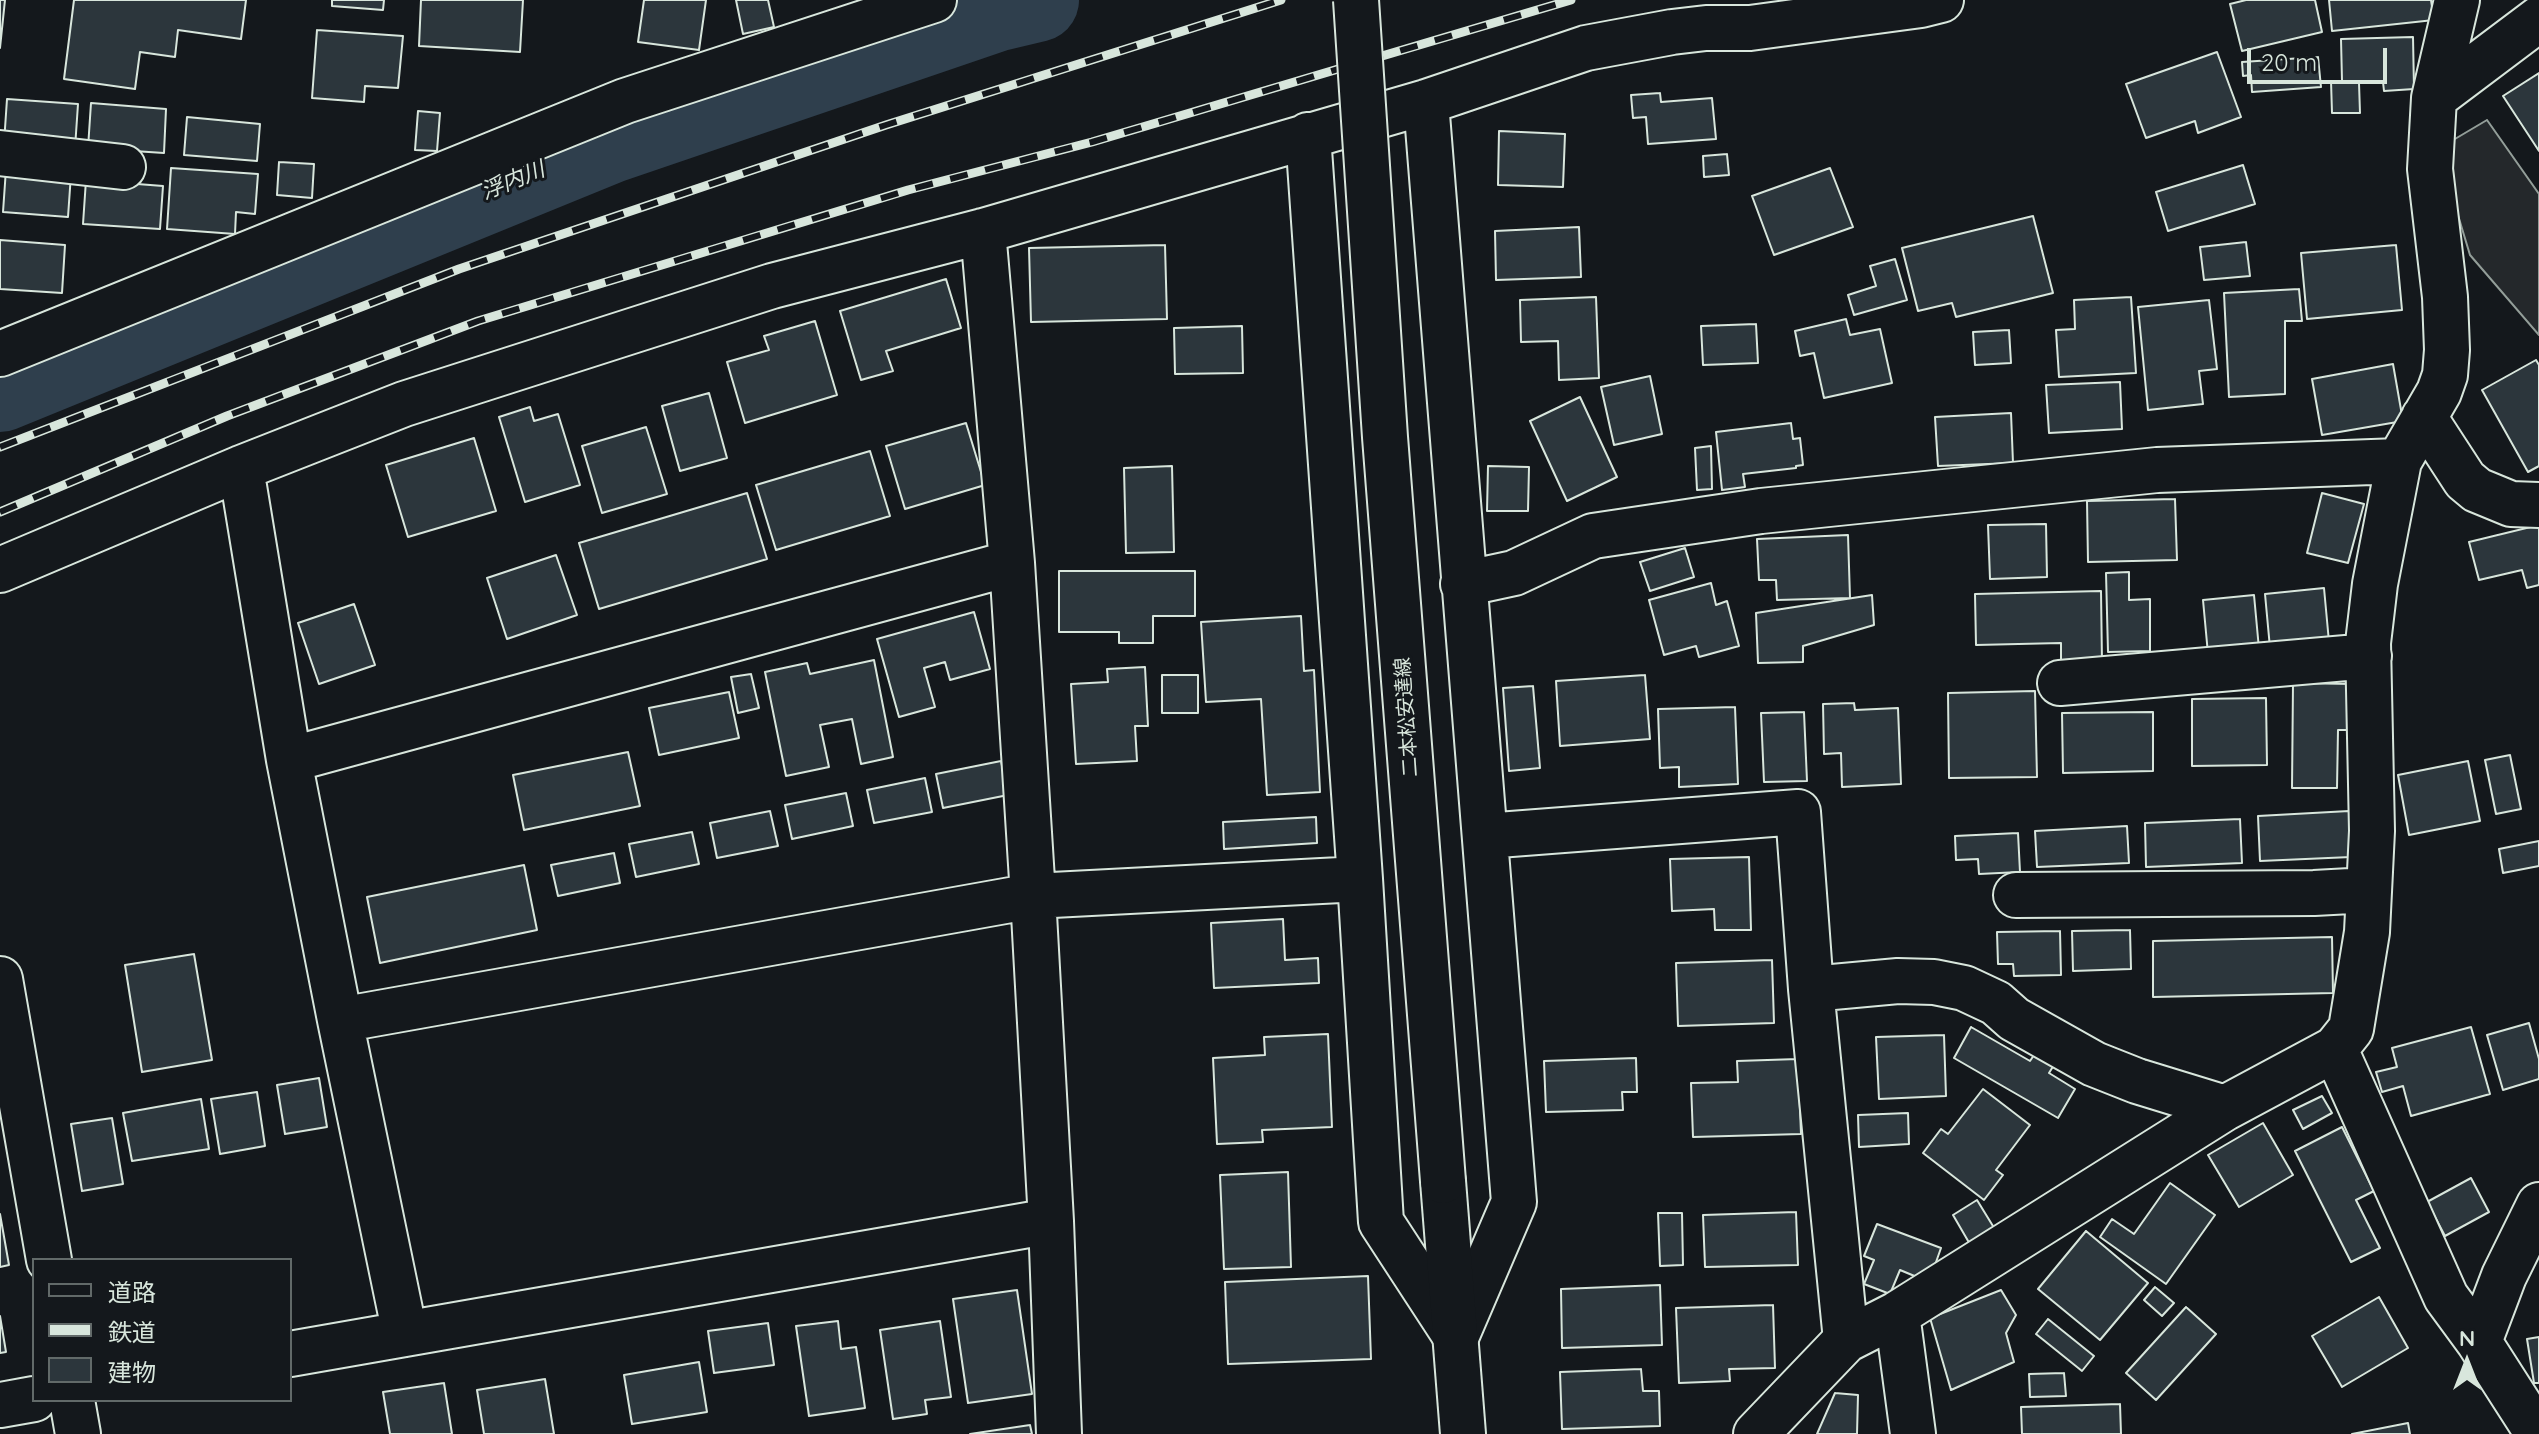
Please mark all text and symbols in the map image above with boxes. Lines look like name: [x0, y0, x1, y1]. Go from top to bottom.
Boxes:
scale bar: [2251, 32, 2391, 82]
text: 20 m: [2261, 47, 2317, 77]
water label: 浮内川: [477, 156, 549, 206]
street label: 二本松安達線: [1391, 656, 1423, 778]
legend: [32, 1258, 292, 1402]
text: 道路: [108, 1277, 156, 1307]
text: 鉄道: [108, 1317, 156, 1347]
north arrow: [2427, 1322, 2507, 1402]
text: N: [2459, 1324, 2475, 1352]
text: 建物: [108, 1357, 156, 1387]

